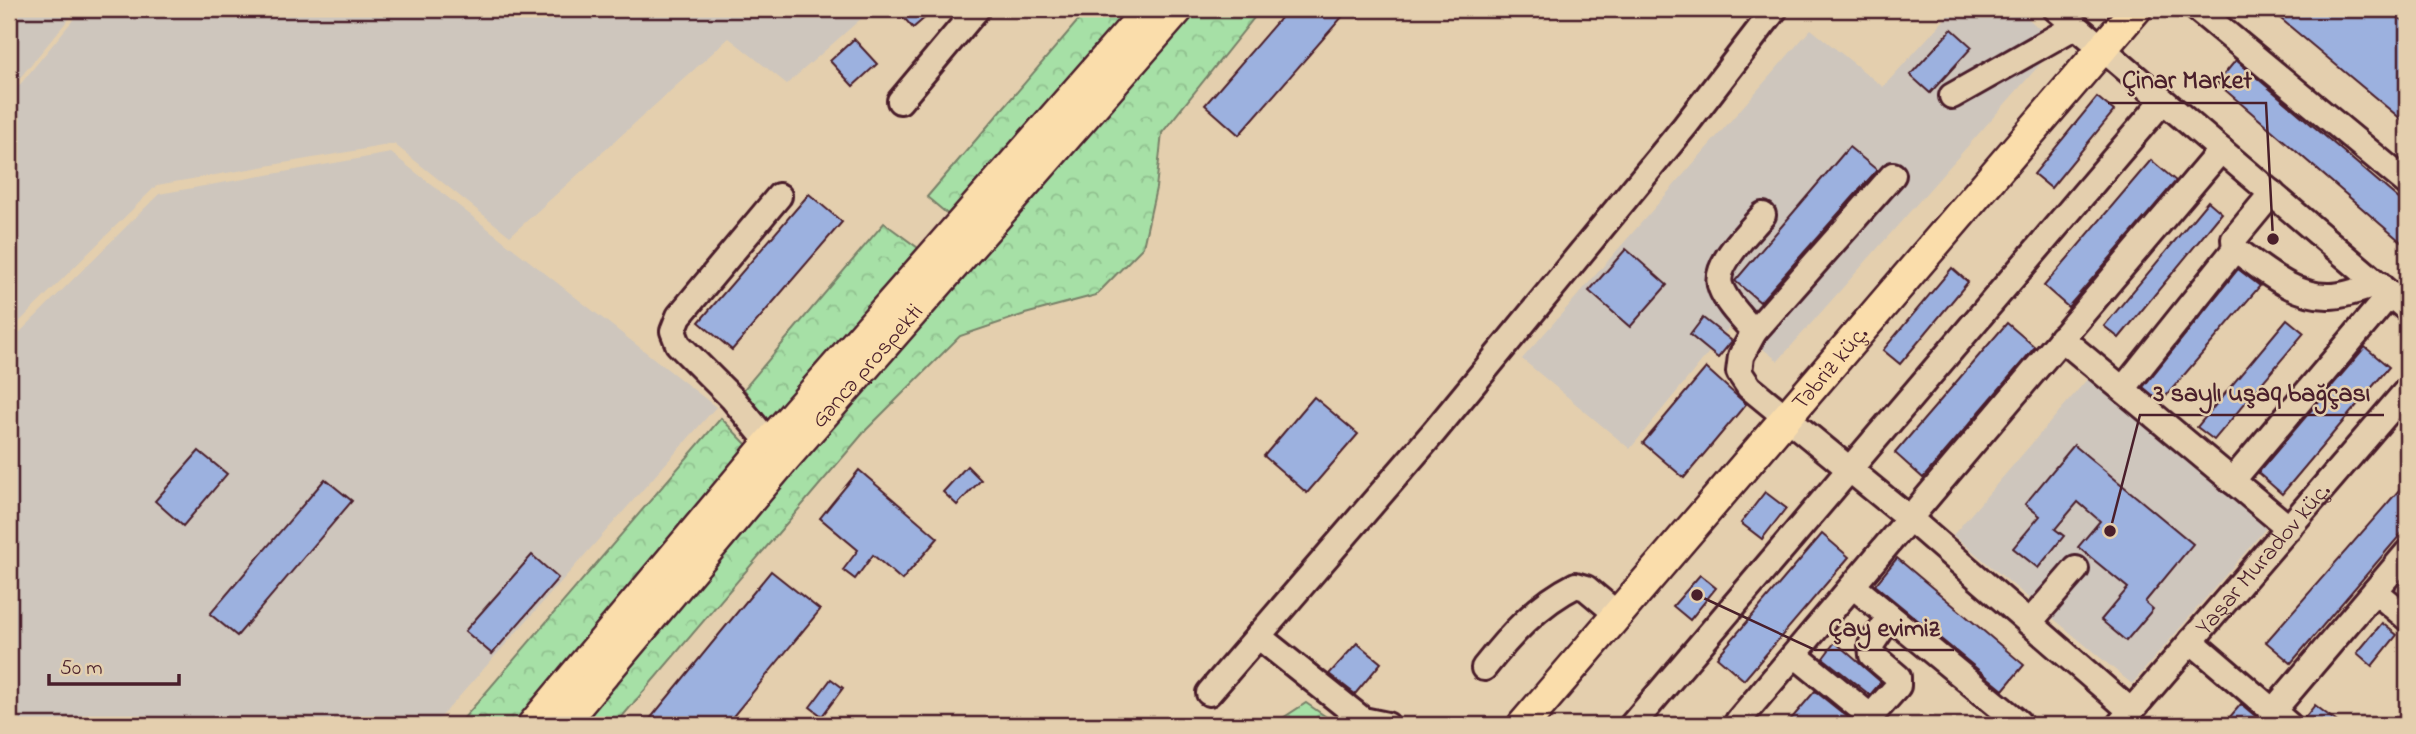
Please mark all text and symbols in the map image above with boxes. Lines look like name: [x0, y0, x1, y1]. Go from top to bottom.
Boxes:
callout: Çinar Market: [2108, 56, 2266, 103]
text: Çinar Market: [2122, 63, 2252, 101]
street label: Gəncə prospekti: [804, 296, 933, 437]
street label: Təbriz küç.: [1785, 318, 1878, 419]
callout: 3 saylı uşaq bağçası: [2140, 368, 2384, 415]
text: 3 saylı uşaq bağçası: [2153, 376, 2370, 415]
street label: Yaşar Muradov küç.: [2188, 475, 2340, 644]
callout: Çay evimiz: [1815, 603, 1954, 650]
text: Çay evimiz: [1828, 611, 1941, 649]
scale bar: [49, 643, 178, 687]
text: 50 m: [60, 654, 103, 684]

